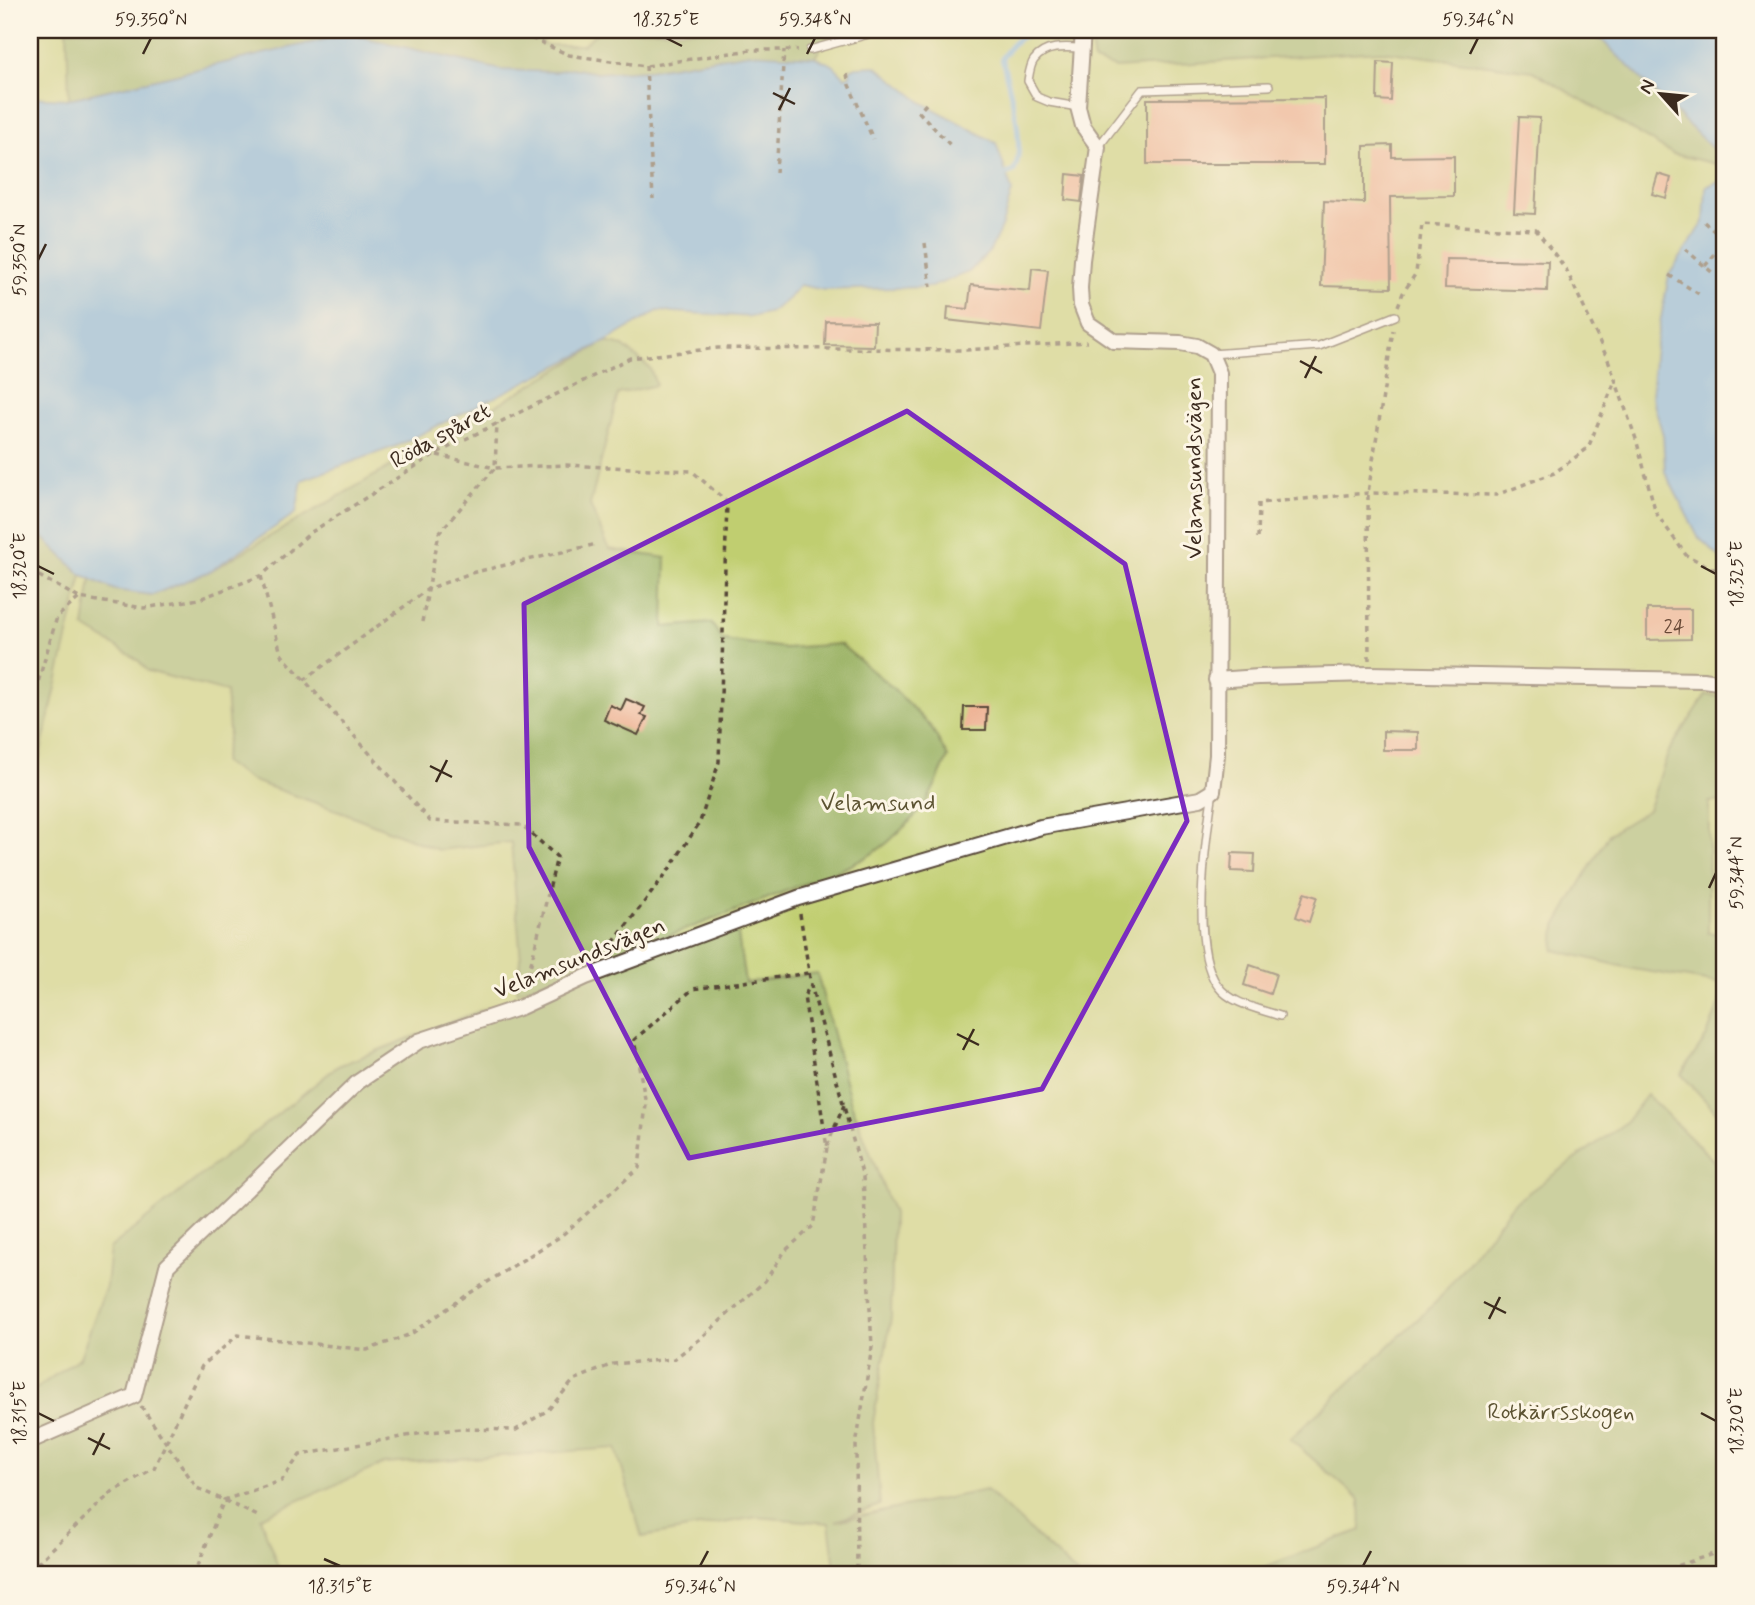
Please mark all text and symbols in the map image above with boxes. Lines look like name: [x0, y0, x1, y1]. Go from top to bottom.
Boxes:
text: 59.350°N: [115, 8, 187, 32]
text: 18.325°E: [633, 8, 699, 32]
text: 59.348°N: [779, 8, 851, 32]
text: 59.346°N: [1442, 8, 1514, 32]
north arrow: [1626, 60, 1696, 130]
text: N: [1633, 76, 1661, 98]
text: 59.350°N: [8, 224, 32, 296]
street label: Velamsundsvägen: [1180, 377, 1210, 559]
street label: Röda spåret: [385, 397, 497, 477]
text: 18.320°E: [8, 532, 32, 600]
text: 18.325°E: [1725, 541, 1749, 607]
house number: 24: [1664, 615, 1684, 640]
park label: Velamsund: [821, 789, 935, 819]
text: 59.344°N: [1725, 836, 1749, 910]
street label: Velamsundsvägen: [490, 911, 670, 1007]
text: 18.315°E: [8, 1381, 32, 1445]
text: 18.320°E: [1725, 1387, 1749, 1455]
park label: Rotkärrsskogen: [1487, 1398, 1635, 1430]
text: 18.315°E: [308, 1575, 372, 1599]
text: 59.346°N: [664, 1575, 736, 1599]
text: 59.344°N: [1326, 1575, 1400, 1599]

